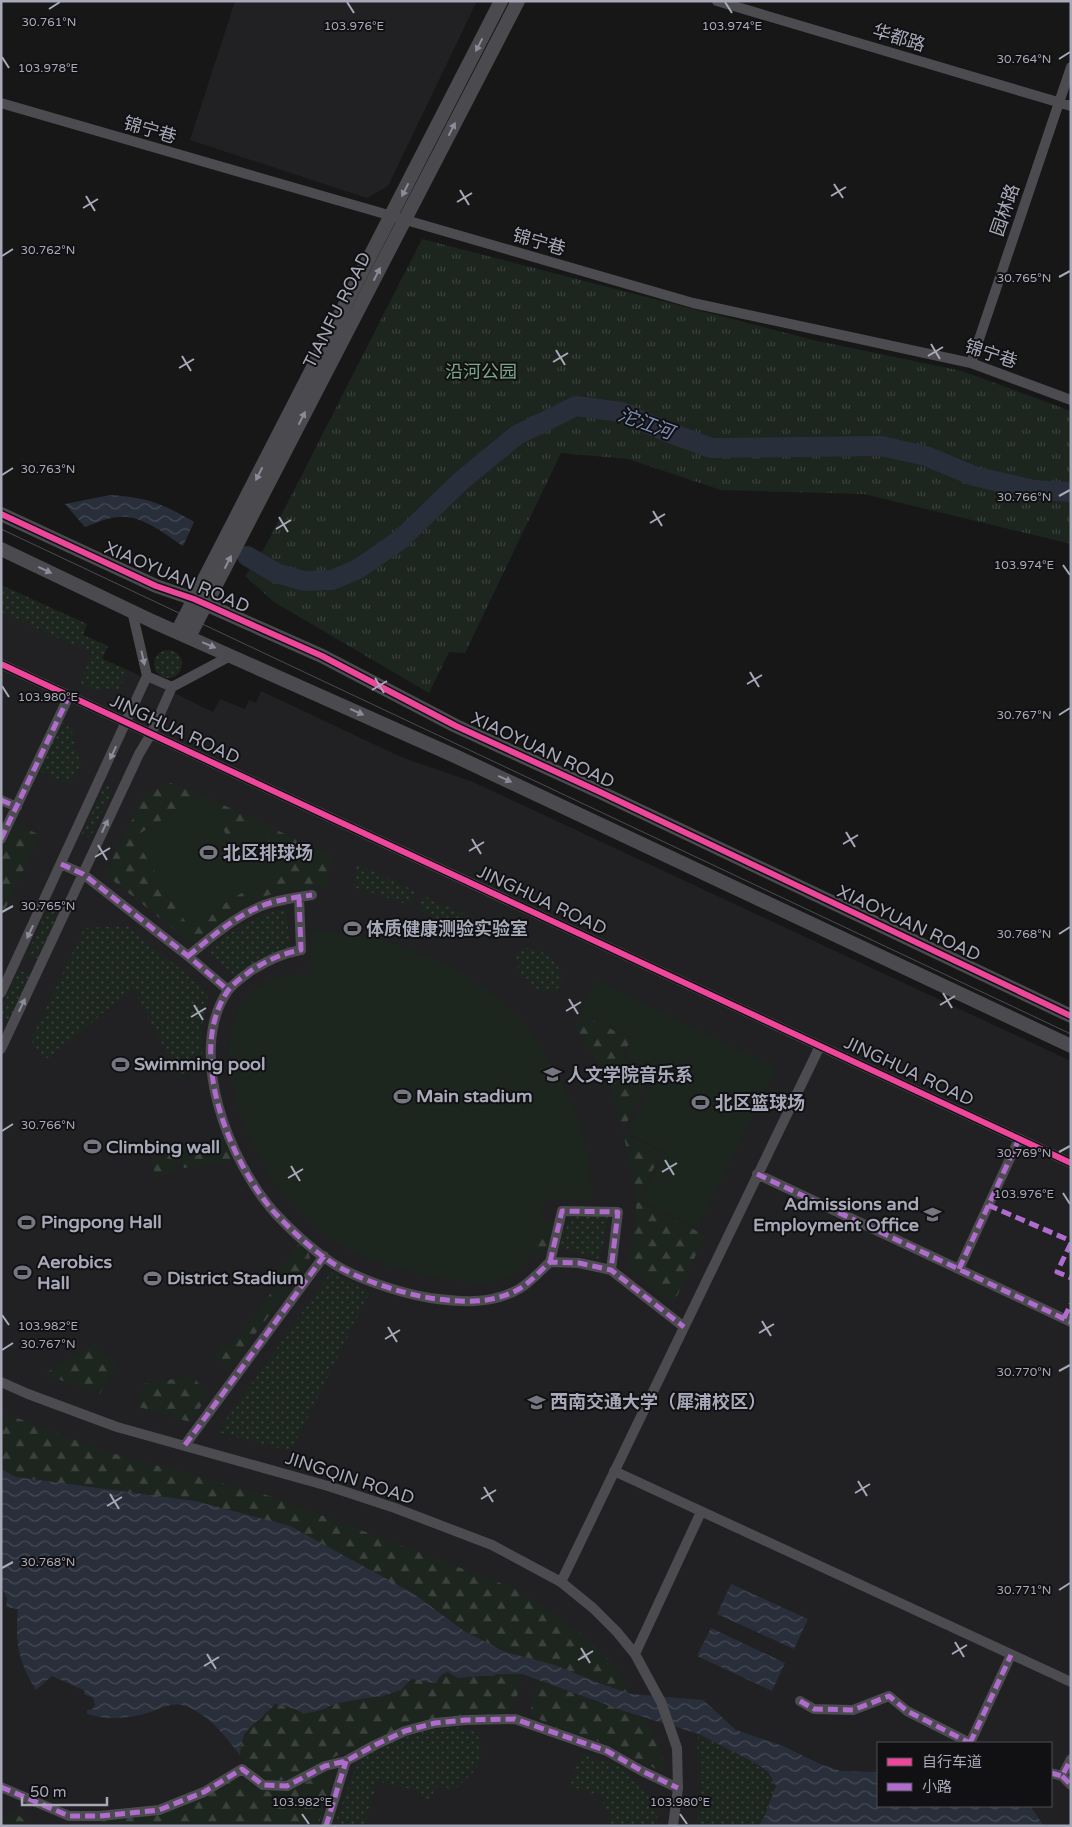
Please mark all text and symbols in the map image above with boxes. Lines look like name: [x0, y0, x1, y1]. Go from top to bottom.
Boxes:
text: 30.761°N: [22, 15, 76, 29]
text: 103.976°E: [324, 19, 385, 33]
text: 103.974°E: [702, 19, 763, 33]
street label: 华都路: [870, 20, 928, 56]
one-way arrow: [475, 38, 483, 52]
text: 30.764°N: [997, 52, 1051, 66]
text: 103.978°E: [18, 61, 79, 75]
street label: 锦宁巷: [121, 112, 179, 148]
one-way arrow: [448, 122, 456, 137]
street label: 园林路: [986, 181, 1024, 239]
one-way arrow: [401, 182, 409, 197]
street label: 锦宁巷: [510, 224, 568, 260]
text: 30.762°N: [21, 243, 75, 257]
street label: TIANFU ROAD: [298, 248, 376, 372]
one-way arrow: [373, 266, 381, 281]
text: 30.765°N: [997, 271, 1051, 285]
street label: 锦宁巷: [962, 335, 1020, 373]
park label: 沿河公园: [445, 361, 517, 383]
water label: 沱江河: [615, 404, 680, 445]
one-way arrow: [298, 411, 306, 425]
text: 30.763°N: [21, 462, 75, 476]
one-way arrow: [255, 467, 263, 481]
text: 30.766°N: [997, 490, 1051, 504]
street label: XIAOYUAN ROAD: [101, 536, 253, 618]
one-way arrow: [224, 555, 232, 570]
text: 103.974°E: [994, 558, 1055, 572]
one-way arrow: [38, 567, 52, 575]
one-way arrow: [202, 642, 216, 650]
one-way arrow: [139, 651, 147, 666]
street label: JINGHUA ROAD: [107, 689, 243, 769]
text: 103.980°E: [18, 690, 79, 704]
street label: XIAOYUAN ROAD: [468, 707, 618, 793]
one-way arrow: [350, 708, 364, 716]
text: 30.767°N: [996, 708, 1052, 722]
one-way arrow: [109, 746, 117, 760]
one-way arrow: [498, 776, 512, 784]
one-way arrow: [102, 819, 110, 833]
place label: 北区排球场: [223, 842, 313, 864]
sports icon: 北区排球场: [199, 843, 219, 863]
street label: JINGHUA ROAD: [474, 860, 610, 940]
street label: XIAOYUAN ROAD: [834, 880, 984, 966]
text: 30.765°N: [21, 899, 75, 913]
place label: 体质健康测验实验室: [366, 918, 528, 940]
sports icon: 体质健康测验实验室: [342, 919, 362, 939]
one-way arrow: [26, 925, 34, 939]
text: 30.768°N: [997, 927, 1051, 941]
one-way arrow: [18, 998, 26, 1012]
street label: JINGHUA ROAD: [841, 1031, 977, 1111]
place label: Swimming pool: [134, 1053, 266, 1075]
sports icon: Swimming pool: [110, 1054, 130, 1074]
place label: 人文学院音乐系: [567, 1064, 693, 1086]
school or university icon: 人文学院音乐系: [543, 1065, 563, 1085]
place label: Main stadium: [416, 1085, 533, 1107]
sports icon: Main stadium: [392, 1086, 412, 1106]
place label: 北区篮球场: [715, 1092, 805, 1114]
sports icon: 北区篮球场: [691, 1093, 711, 1113]
text: 30.766°N: [21, 1118, 75, 1132]
place label: Climbing wall: [106, 1136, 220, 1158]
sports icon: Climbing wall: [82, 1137, 102, 1157]
text: 30.769°N: [997, 1146, 1051, 1160]
text: 103.976°E: [994, 1187, 1055, 1201]
place label: Admissions and Employment Office: [753, 1193, 919, 1236]
school or university icon: Admissions and Employment Office: [923, 1204, 943, 1224]
place label: Pingpong Hall: [41, 1211, 162, 1233]
sports icon: Pingpong Hall: [17, 1212, 37, 1232]
place label: Aerobics Hall: [37, 1251, 112, 1294]
sports icon: Aerobics Hall: [13, 1262, 33, 1282]
place label: District Stadium: [167, 1267, 304, 1289]
sports icon: District Stadium: [143, 1268, 163, 1288]
text: 103.982°E: [18, 1319, 79, 1333]
text: 30.767°N: [20, 1337, 76, 1351]
text: 30.770°N: [997, 1365, 1051, 1379]
place label: 西南交通大学（犀浦校区）: [550, 1391, 766, 1413]
school or university icon: 西南交通大学（犀浦校区）: [526, 1392, 546, 1412]
street label: JINGQIN ROAD: [283, 1447, 417, 1509]
text: 30.768°N: [21, 1555, 75, 1569]
text: 30.771°N: [997, 1583, 1051, 1597]
legend: [877, 1742, 1052, 1807]
text: 自行车道: [922, 1753, 982, 1771]
scale bar: [22, 1774, 108, 1806]
text: 小路: [922, 1778, 952, 1796]
text: 50 m: [30, 1783, 67, 1801]
text: 103.982°E: [272, 1795, 333, 1809]
text: 103.980°E: [650, 1795, 711, 1809]

